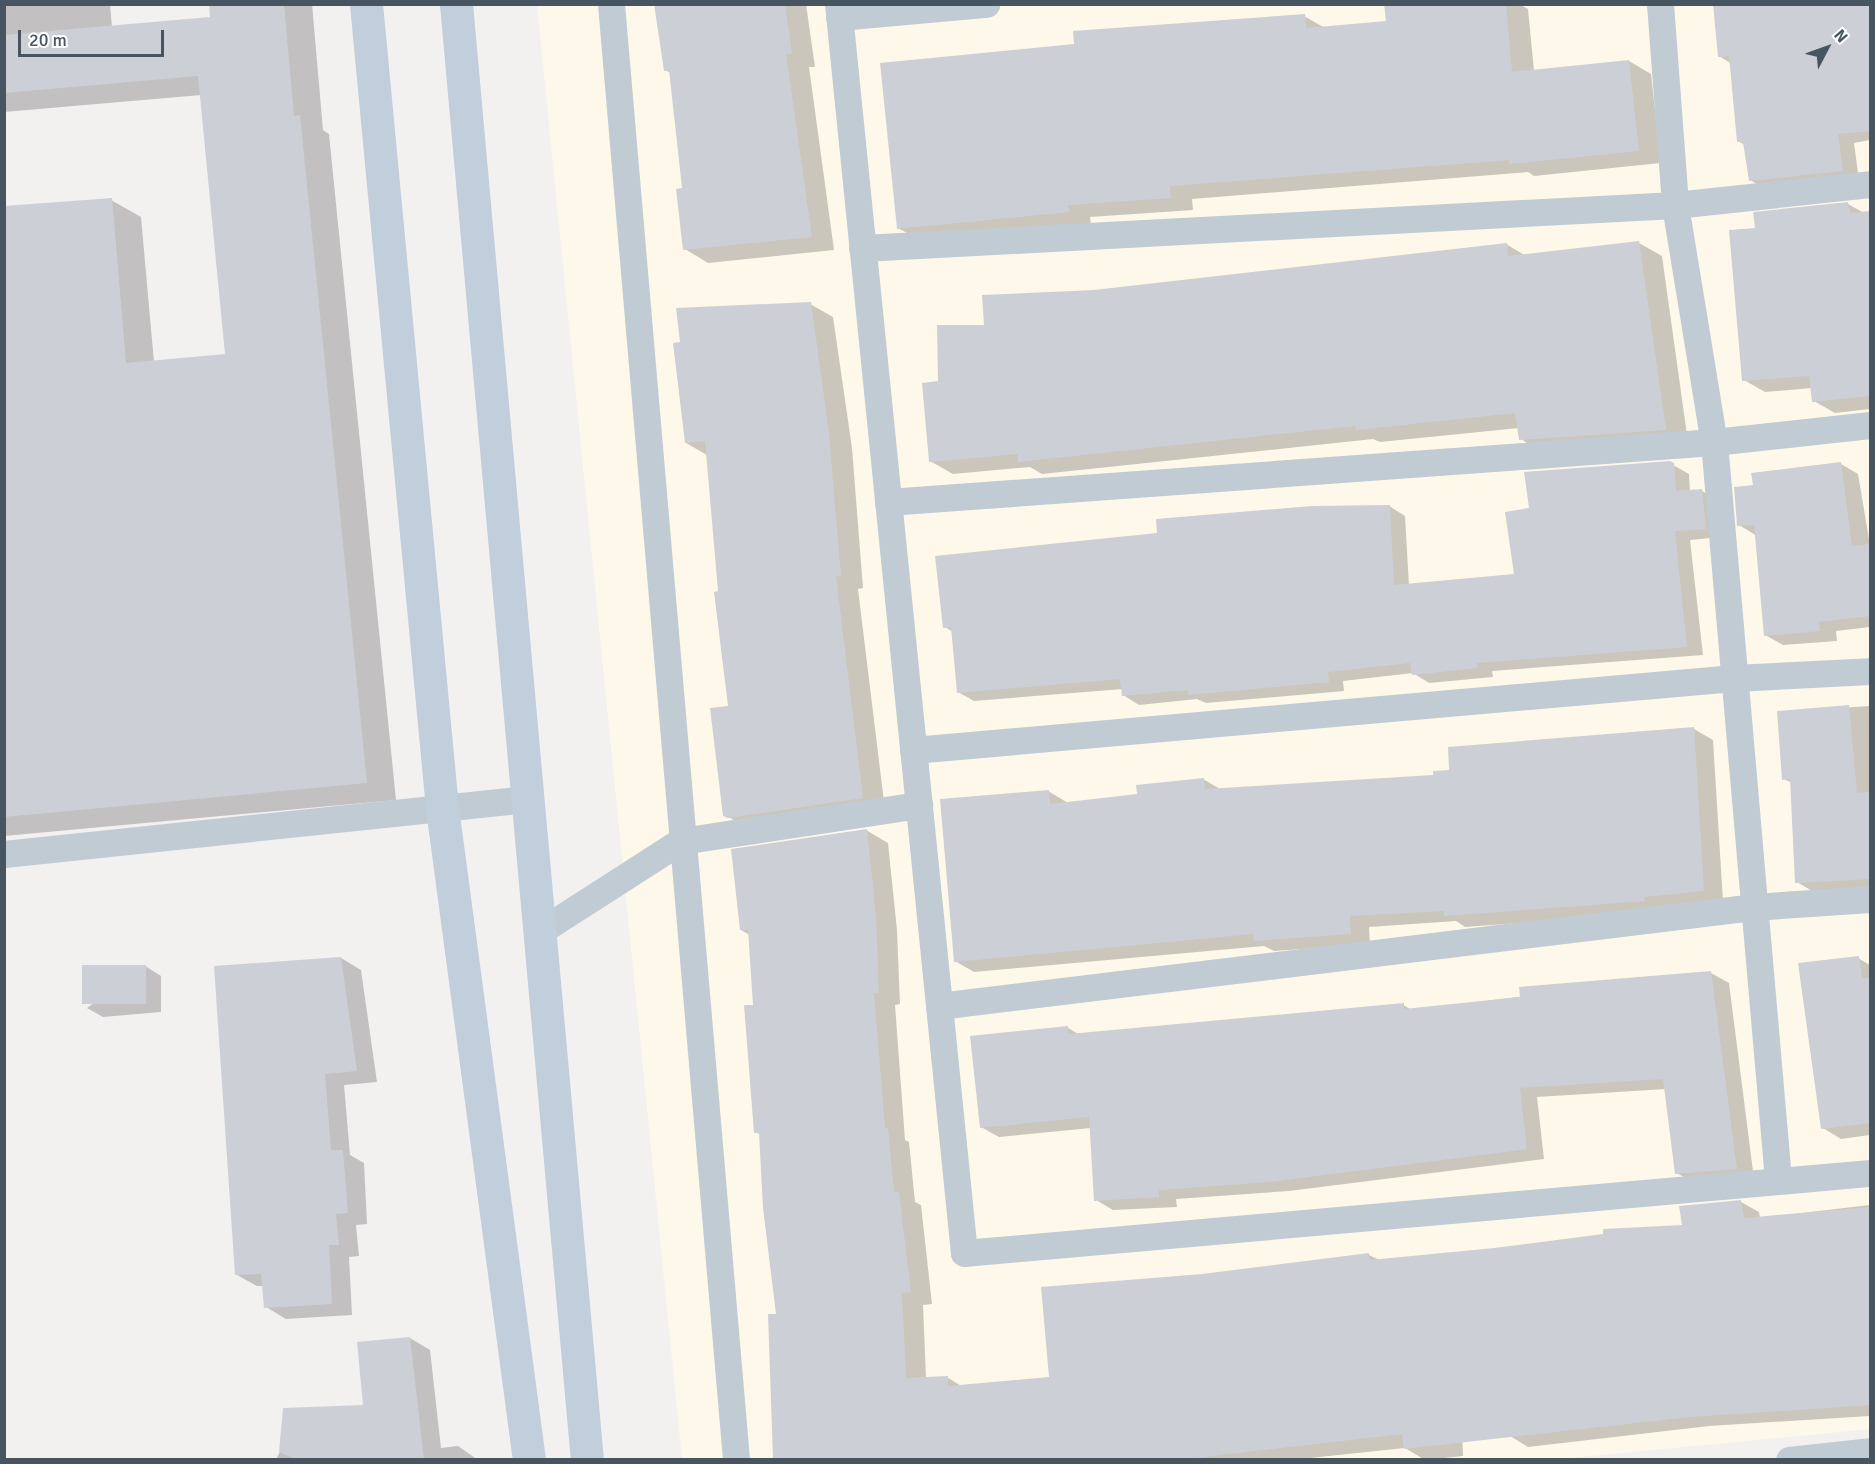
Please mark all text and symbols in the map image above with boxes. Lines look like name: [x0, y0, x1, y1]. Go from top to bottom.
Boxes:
scale bar: [21, 18, 166, 56]
north arrow: [1797, 18, 1857, 78]
text: N: [1829, 25, 1852, 47]
text: 20 m: [29, 29, 67, 51]

